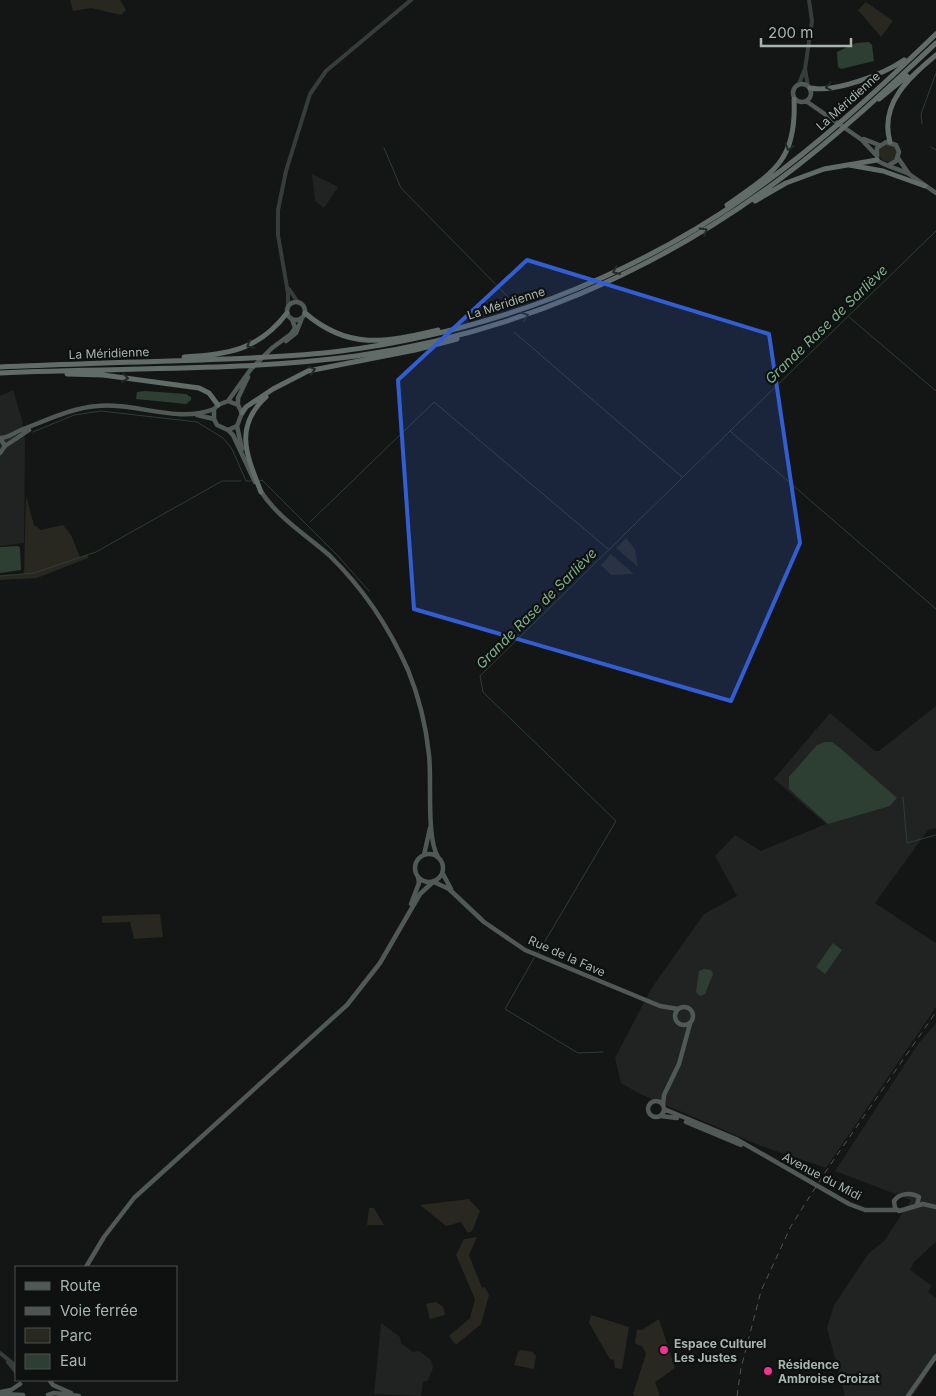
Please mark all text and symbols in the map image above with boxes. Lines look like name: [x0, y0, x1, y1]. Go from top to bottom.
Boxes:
scale bar: [761, 15, 851, 47]
text: 200 m: [768, 23, 813, 42]
street label: La Méridienne: [813, 68, 883, 134]
one-way arrow: [825, 81, 834, 92]
one-way arrow: [785, 142, 795, 151]
one-way arrow: [699, 227, 708, 237]
water label: Grande Rase de Sarliève: [761, 261, 891, 387]
one-way arrow: [612, 265, 621, 275]
street label: La Méridienne: [465, 283, 547, 323]
one-way arrow: [520, 312, 529, 322]
one-way arrow: [247, 339, 256, 349]
street label: La Méridienne: [68, 344, 150, 362]
one-way arrow: [308, 366, 316, 376]
one-way arrow: [122, 372, 130, 383]
water label: Grande Rase de Sarliève: [472, 544, 600, 672]
street label: Rue de la Fave: [526, 932, 608, 980]
street label: Avenue du Midi: [780, 1149, 864, 1203]
legend: [15, 1266, 178, 1381]
text: Route: [60, 1276, 101, 1295]
text: Voie ferrée: [60, 1301, 138, 1320]
text: Parc: [60, 1326, 92, 1345]
place label: Espace Culturel Les Justes: [674, 1336, 766, 1365]
marker: Espace Culturel Les Justes: [658, 1344, 670, 1356]
text: Eau: [60, 1351, 86, 1370]
place label: Résidence Ambroise Croizat: [778, 1357, 880, 1386]
marker: Résidence Ambroise Croizat: [762, 1365, 774, 1377]

